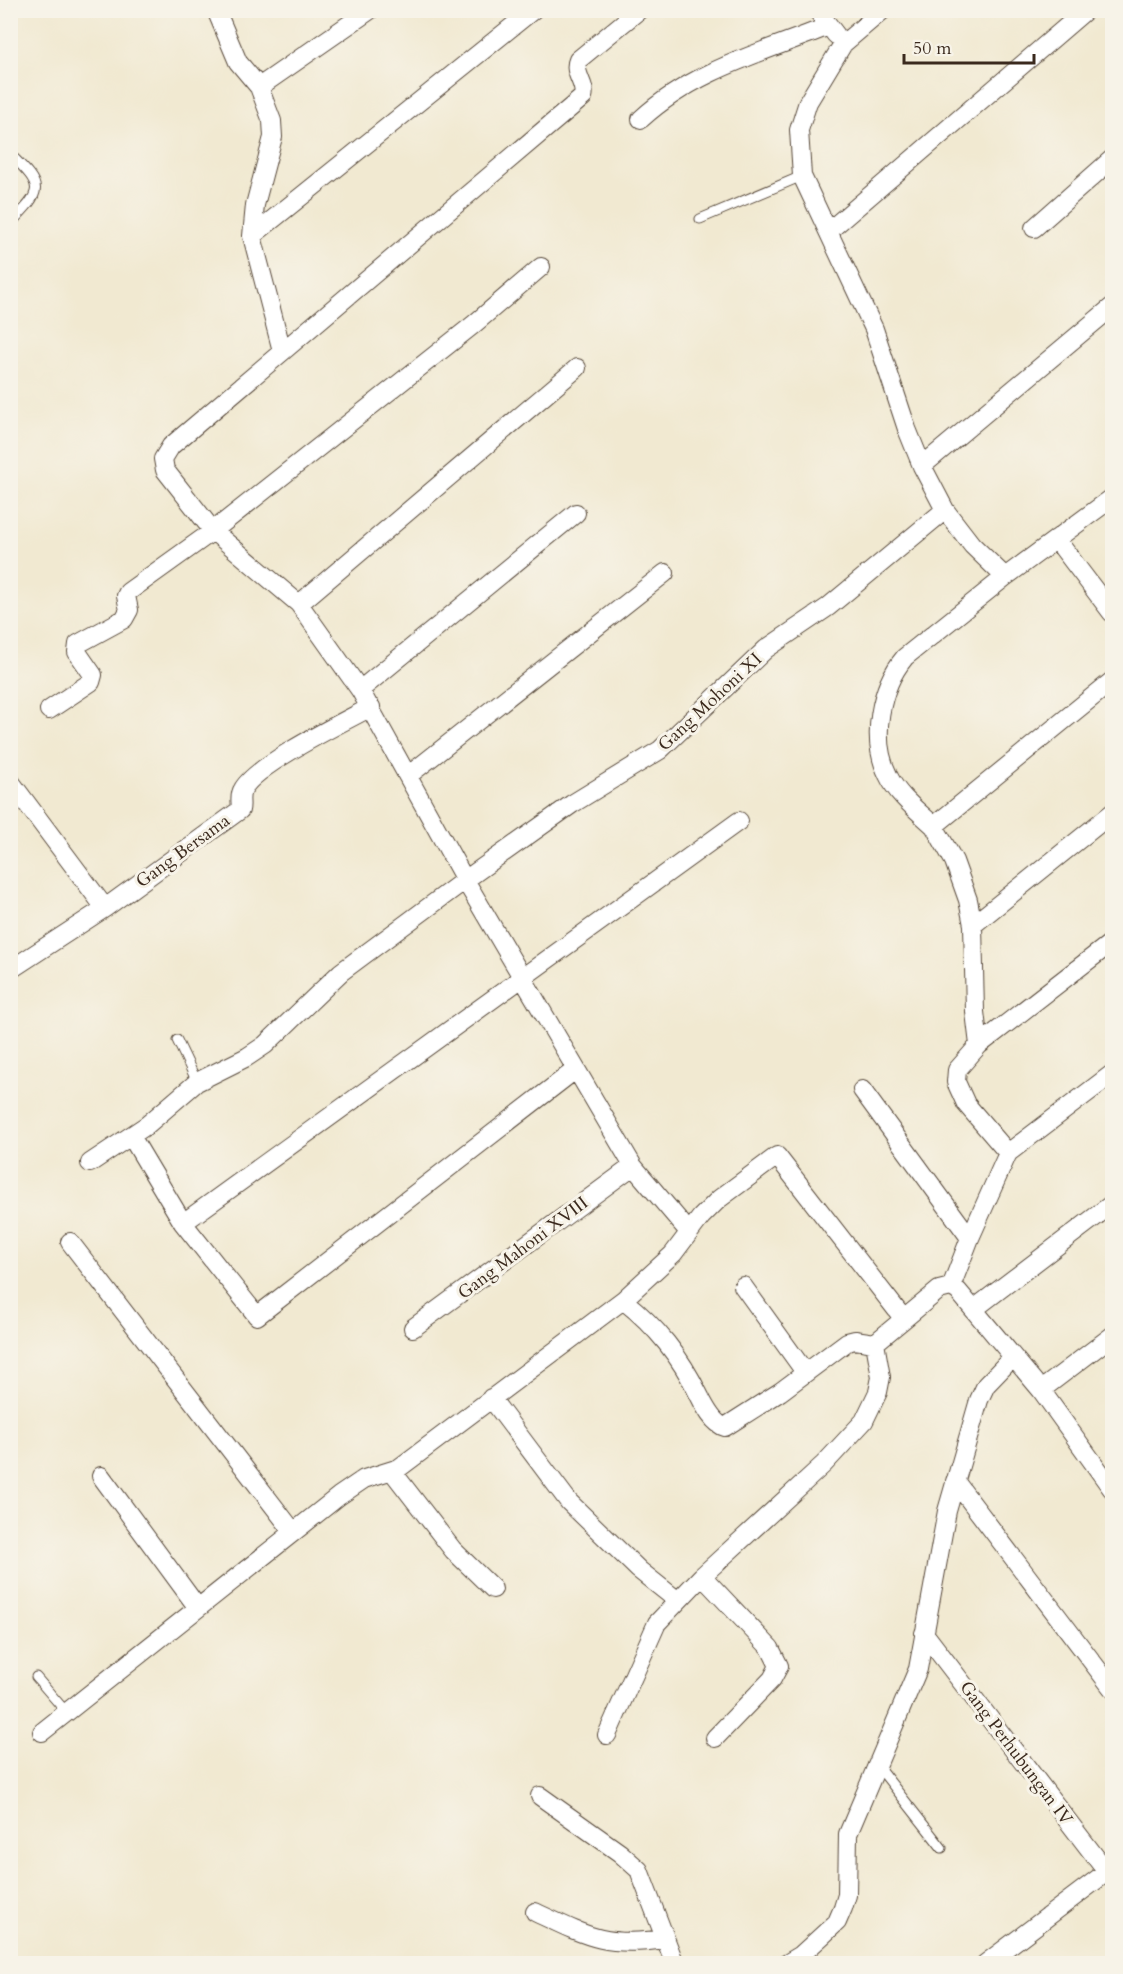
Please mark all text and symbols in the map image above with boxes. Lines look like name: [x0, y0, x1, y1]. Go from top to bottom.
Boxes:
scale bar: [904, 27, 1034, 65]
text: 50 m: [913, 36, 952, 61]
street label: Gang Mohoni XI: [653, 647, 767, 757]
street label: Gang Bersama: [131, 808, 235, 894]
street label: Gang Mahoni XVIII: [453, 1191, 593, 1305]
street label: Gang Perhubungan IV: [954, 1676, 1079, 1831]

